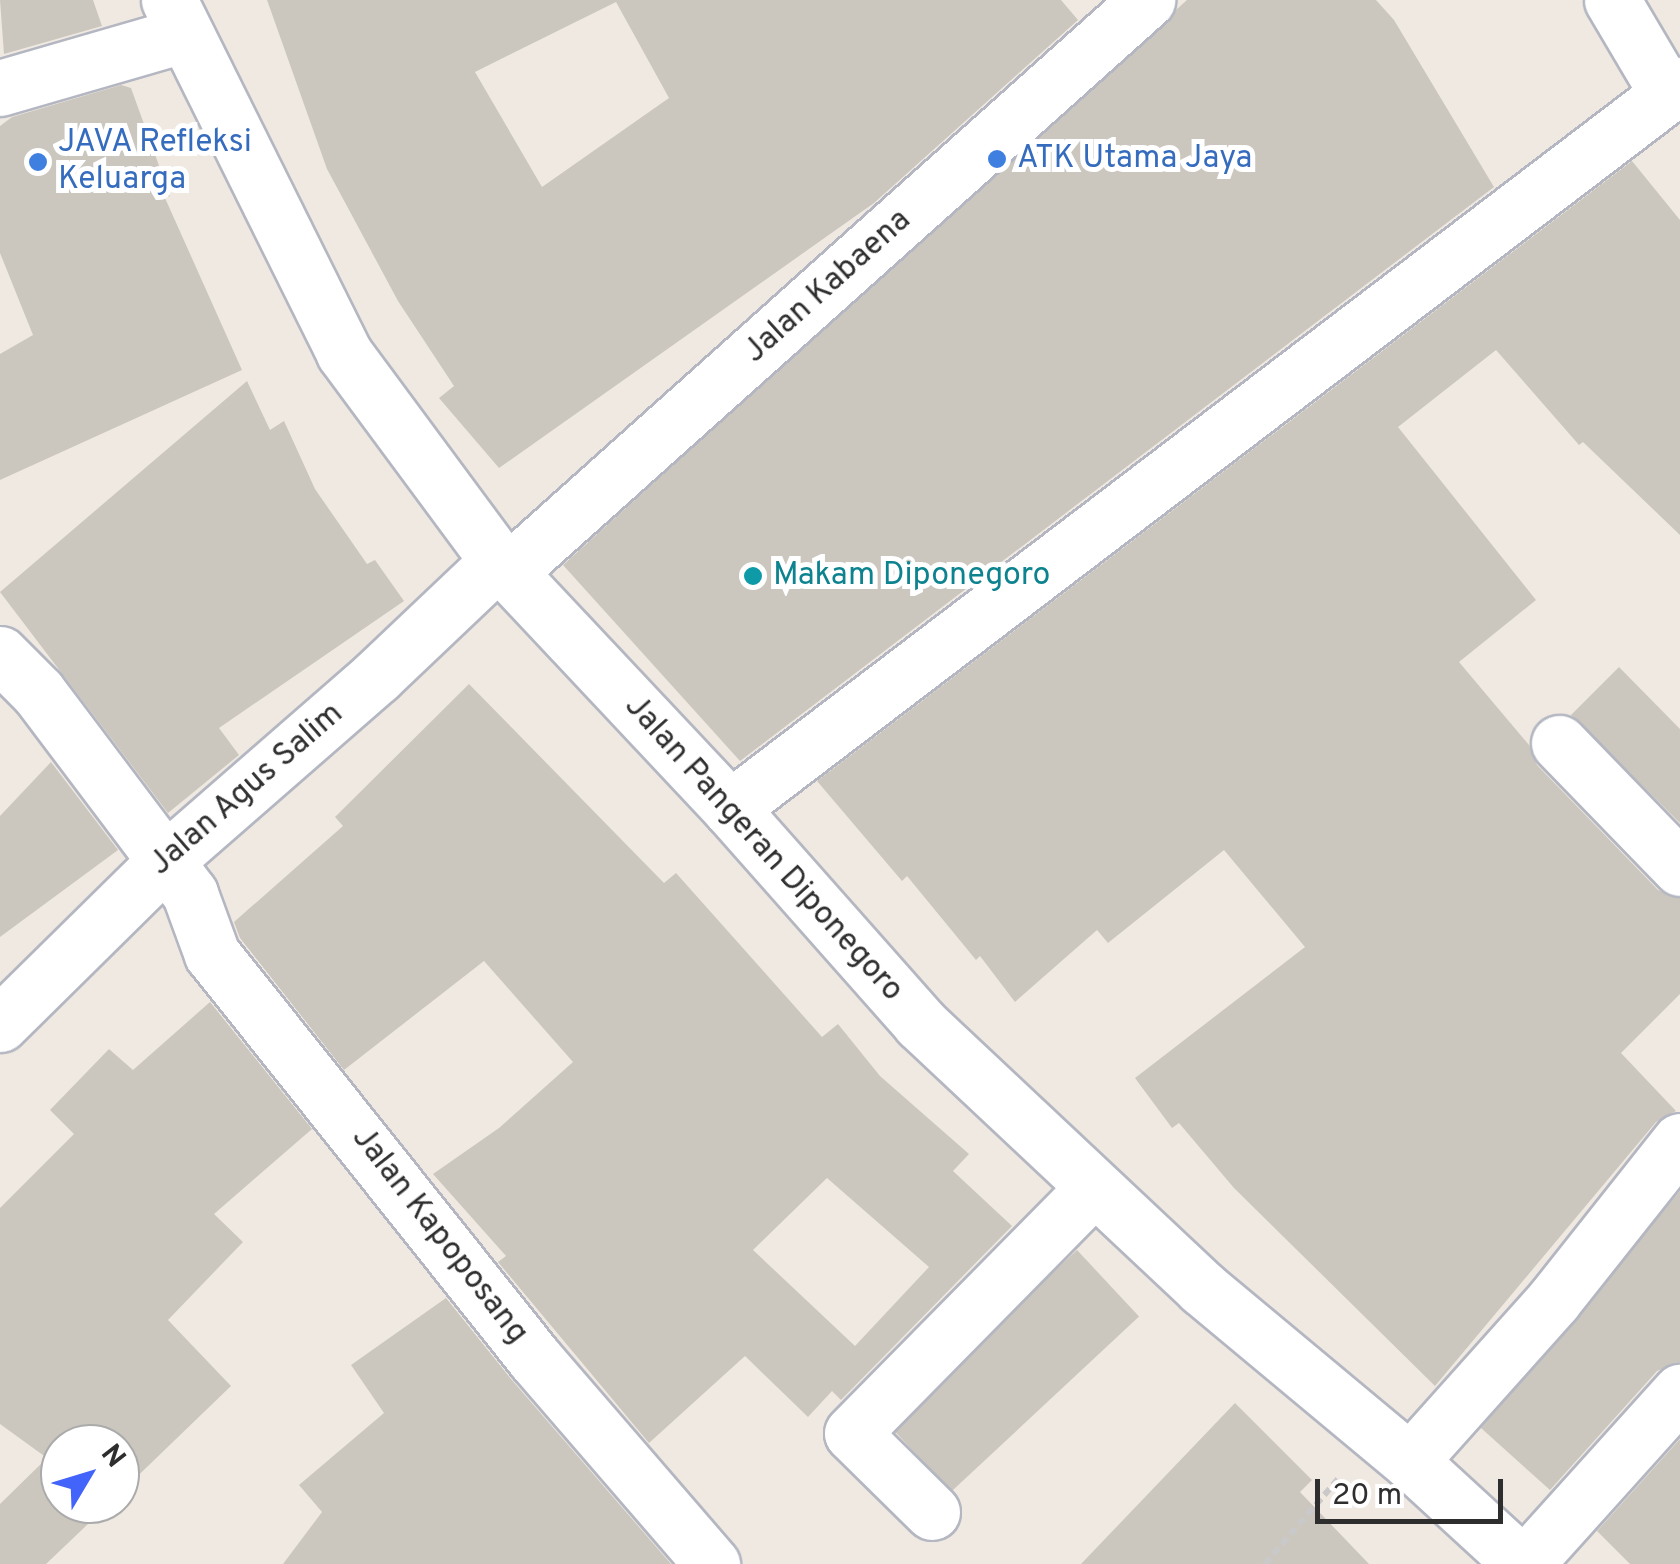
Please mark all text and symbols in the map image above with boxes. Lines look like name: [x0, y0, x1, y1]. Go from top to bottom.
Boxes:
place label: JAVA Refleksi Keluarga: [58, 125, 253, 200]
place label: ATK Utama Jaya: [1017, 140, 1252, 178]
marker: ATK Utama Jaya: [986, 148, 1008, 170]
marker: JAVA Refleksi Keluarga: [27, 151, 49, 173]
street label: Jalan Kabaena: [737, 202, 919, 372]
place label: Makam Diponegoro: [773, 557, 1050, 595]
marker: Makam Diponegoro: [742, 565, 764, 587]
street label: Jalan Pangeran Diponegoro: [615, 688, 911, 1010]
street label: Jalan Agus Salim: [142, 695, 352, 885]
street label: Jalan Kapoposang: [343, 1120, 535, 1352]
north arrow: [40, 1424, 140, 1524]
text: N: [92, 1438, 132, 1476]
scale bar: [1320, 1459, 1508, 1521]
text: 20 m: [1332, 1478, 1402, 1515]

